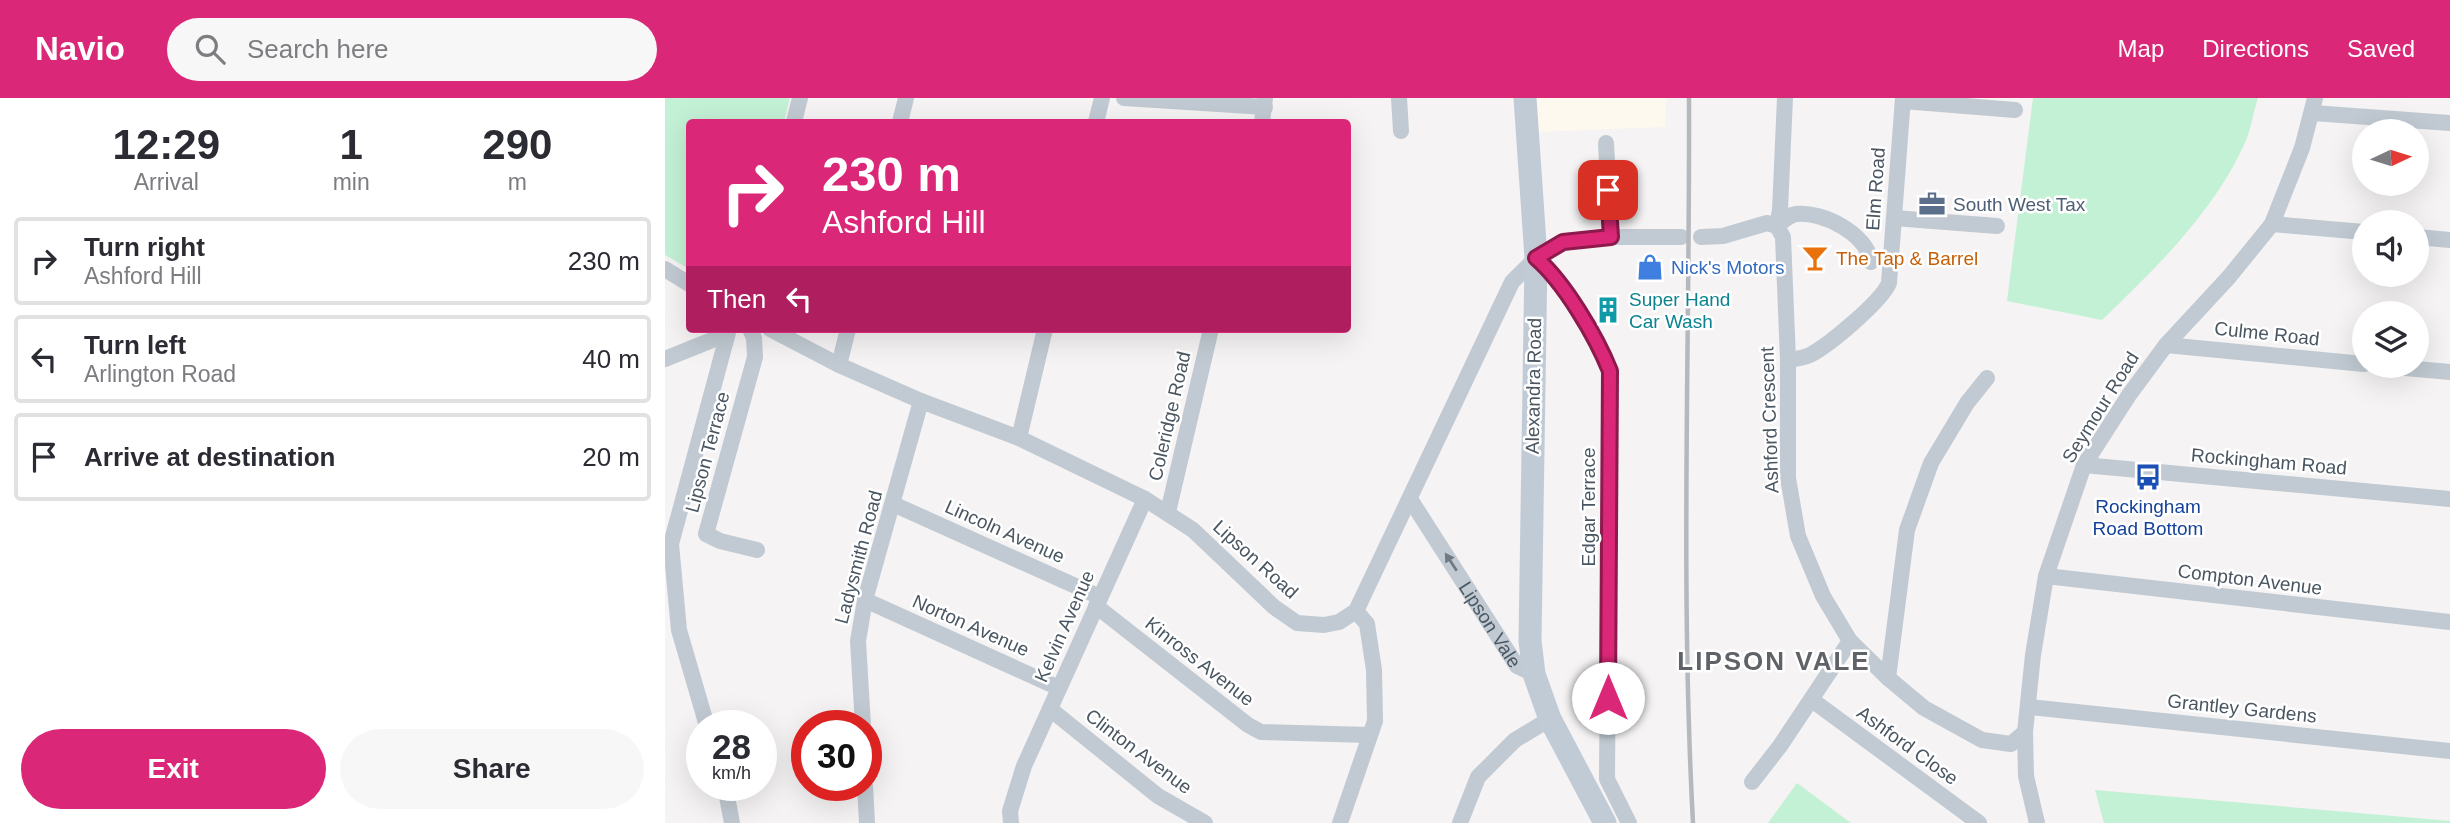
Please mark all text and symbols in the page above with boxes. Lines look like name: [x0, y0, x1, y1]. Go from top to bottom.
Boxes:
search box: [167, 18, 657, 81]
text: Navio: [35, 30, 125, 67]
icon: search: [191, 30, 229, 68]
text: Search here: [247, 34, 389, 64]
text: Map: [2118, 35, 2164, 62]
text: Directions: [2202, 35, 2309, 62]
text: Saved: [2347, 35, 2415, 62]
north arrow: [2352, 119, 2429, 196]
map controls: [2352, 119, 2429, 378]
text: 12:29: [113, 121, 220, 168]
text: 1: [339, 121, 363, 168]
text: 290: [482, 121, 552, 168]
icon: right: [707, 147, 798, 238]
text: 230 m: [822, 147, 961, 201]
street label: Elm Road: [1862, 147, 1889, 231]
pin: [1578, 160, 1638, 220]
text: Arrival: [134, 169, 199, 195]
text: min: [333, 169, 370, 195]
text: m: [508, 169, 527, 195]
icon: arrive: [1589, 171, 1627, 209]
office icon: South West Tax: [1917, 189, 1947, 219]
place label: South West Tax: [1953, 194, 2086, 215]
text: Ashford Hill: [822, 204, 986, 240]
button: sound: [2352, 210, 2429, 287]
text: Turn right: [84, 232, 205, 262]
icon: right: [25, 242, 63, 280]
bar icon: The Tap & Barrel: [1800, 243, 1830, 273]
text: 230 m: [568, 246, 640, 276]
place label: The Tap & Barrel: [1836, 248, 1978, 269]
shop icon: Nick's Motors: [1635, 252, 1665, 282]
place label: Nick's Motors: [1671, 257, 1784, 278]
text: Ashford Hill: [84, 263, 202, 289]
icon: left: [780, 280, 818, 318]
text: Then: [707, 284, 766, 314]
place label: Super Hand Car Wash: [1629, 289, 1730, 332]
building icon: Super Hand Car Wash: [1593, 295, 1623, 325]
button: layers: [2352, 301, 2429, 378]
street label: Alexandra Road: [1522, 318, 1545, 454]
street label: Culme Road: [2213, 318, 2321, 349]
text: Turn left: [84, 330, 186, 360]
icon: left: [25, 340, 63, 378]
text: 40 m: [582, 344, 640, 374]
street label: Ashford Crescent: [1756, 346, 1783, 494]
street label: Seymour Road: [2058, 348, 2143, 467]
street label: Coleridge Road: [1144, 349, 1195, 483]
text: Arlington Road: [84, 361, 236, 387]
street label: Lipson Terrace: [681, 389, 734, 515]
icon: arrive: [25, 438, 63, 476]
text: Arrive at destination: [84, 442, 335, 472]
text: 20 m: [582, 442, 640, 472]
street label: Rockingham Road: [2190, 444, 2348, 479]
street label: Edgar Terrace: [1578, 448, 1599, 567]
bus stop icon: Rockingham Road Bottom: [2133, 462, 2163, 492]
street label: Ladysmith Road: [831, 488, 886, 626]
street label: Lincoln Avenue: [942, 496, 1068, 567]
place label: Rockingham Road Bottom: [2093, 496, 2203, 539]
street label: Lipson Road: [1209, 516, 1302, 603]
one-way arrow: [1444, 552, 1457, 572]
street label: Compton Avenue: [2176, 560, 2323, 599]
street label: Kelvin Avenue: [1030, 567, 1098, 685]
street label: Lipson Vale: [1455, 578, 1525, 672]
street label: Norton Avenue: [909, 590, 1032, 661]
street label: Kinross Avenue: [1141, 613, 1258, 710]
district label: LIPSON VALE: [1677, 646, 1871, 676]
position arrow: [1571, 661, 1645, 735]
street label: Grantley Gardens: [2166, 690, 2318, 727]
street label: Ashford Close: [1853, 702, 1962, 789]
street label: Clinton Avenue: [1081, 705, 1196, 798]
speed limit sign: 30: [791, 710, 882, 801]
text: 28: [712, 727, 751, 766]
button: Exit: [21, 729, 326, 809]
button: Share: [340, 729, 644, 809]
text: km/h: [712, 763, 751, 783]

